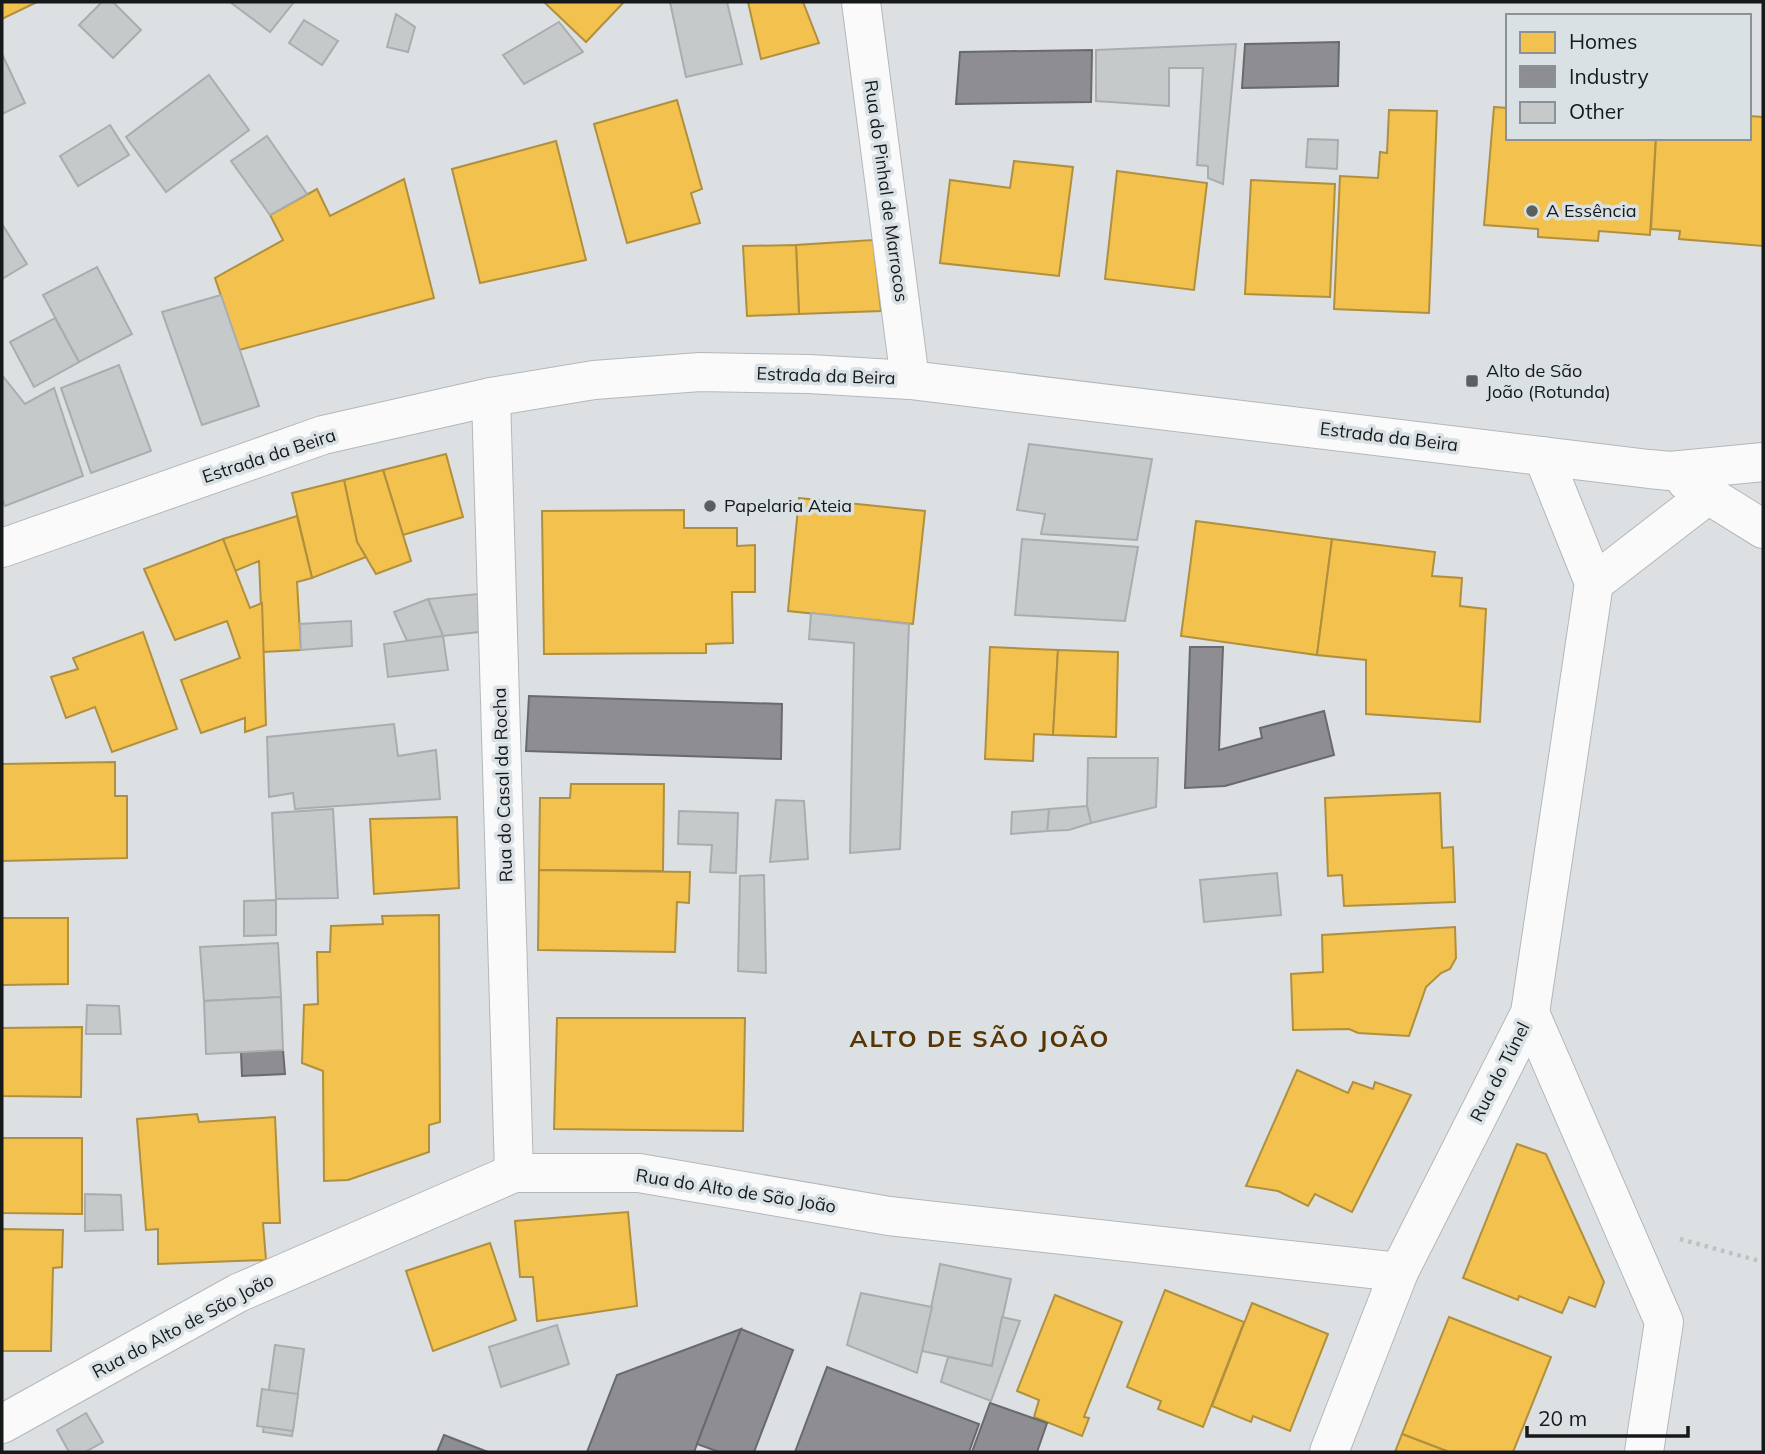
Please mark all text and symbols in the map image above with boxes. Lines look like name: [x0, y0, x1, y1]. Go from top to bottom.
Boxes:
legend: [1506, 14, 1751, 140]
text: Homes: [1569, 28, 1637, 54]
text: Industry: [1569, 63, 1649, 89]
street label: Rua do Pinhal de Marrocos: [860, 79, 913, 303]
text: Other: [1569, 98, 1624, 124]
place label: A Essência: [1546, 199, 1637, 222]
marker: A Essência: [1524, 203, 1540, 219]
place label: Alto de São João (Rotunda): [1486, 359, 1611, 403]
street label: Estrada da Beira: [756, 362, 896, 389]
marker: Alto de São João (Rotunda): [1464, 373, 1480, 389]
street label: Estrada da Beira: [1319, 417, 1459, 456]
street label: Estrada da Beira: [199, 423, 338, 488]
place label: Papelaria Ateia: [724, 494, 852, 517]
marker: Papelaria Ateia: [702, 498, 718, 514]
street label: Rua do Casal da Rocha: [488, 687, 517, 883]
street label: Rua do Túnel: [1465, 1018, 1534, 1125]
district label: ALTO DE SÃO JOÃO: [850, 1023, 1110, 1053]
street label: Rua do Alto de São João: [634, 1163, 838, 1218]
street label: Rua do Alto de São João: [88, 1268, 278, 1383]
scale bar: [1527, 1394, 1688, 1438]
text: 20 m: [1538, 1405, 1587, 1431]

